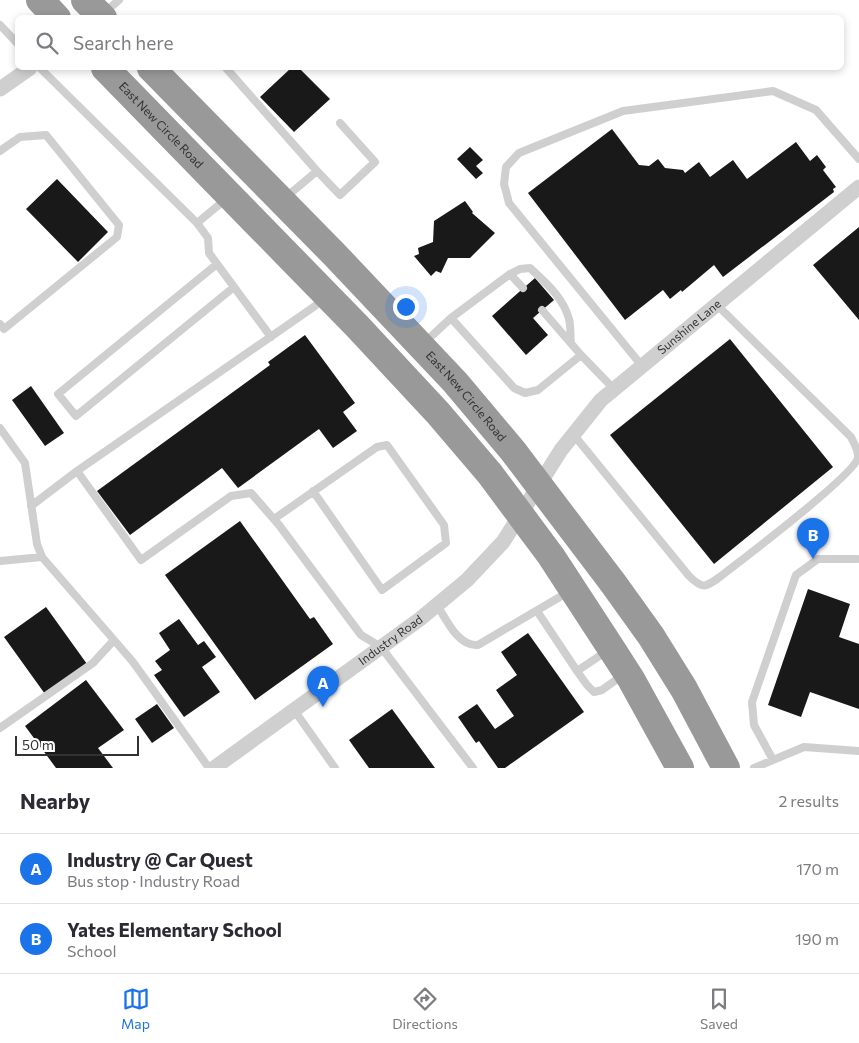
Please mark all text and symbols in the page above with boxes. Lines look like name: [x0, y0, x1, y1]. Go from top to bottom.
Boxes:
search box: [15, 15, 844, 70]
icon: search: [33, 29, 61, 57]
text: Search here: [73, 31, 173, 54]
street label: East New Circle Road: [116, 79, 207, 171]
your location: [393, 294, 419, 320]
street label: Sunshine Lane: [654, 296, 723, 357]
street label: East New Circle Road: [423, 348, 510, 444]
pin: B: [797, 518, 829, 559]
street label: Industry Road: [355, 612, 425, 667]
pin: A: [307, 666, 339, 707]
scale bar: [15, 733, 139, 756]
text: 50 m: [22, 736, 54, 753]
text: Nearby: [20, 788, 90, 813]
text: 2 results: [778, 791, 839, 810]
text: Industry @ Car Quest: [67, 848, 253, 871]
text: A: [30, 859, 42, 878]
text: 170 m: [796, 859, 839, 878]
text: Bus stop · Industry Road: [67, 871, 240, 890]
text: Yates Elementary School: [67, 918, 282, 941]
text: B: [31, 929, 41, 948]
text: 190 m: [795, 929, 839, 948]
text: School: [67, 941, 117, 960]
tab: Map: [121, 985, 150, 1032]
tab: Directions: [392, 985, 458, 1032]
tab: Saved: [700, 985, 738, 1032]

